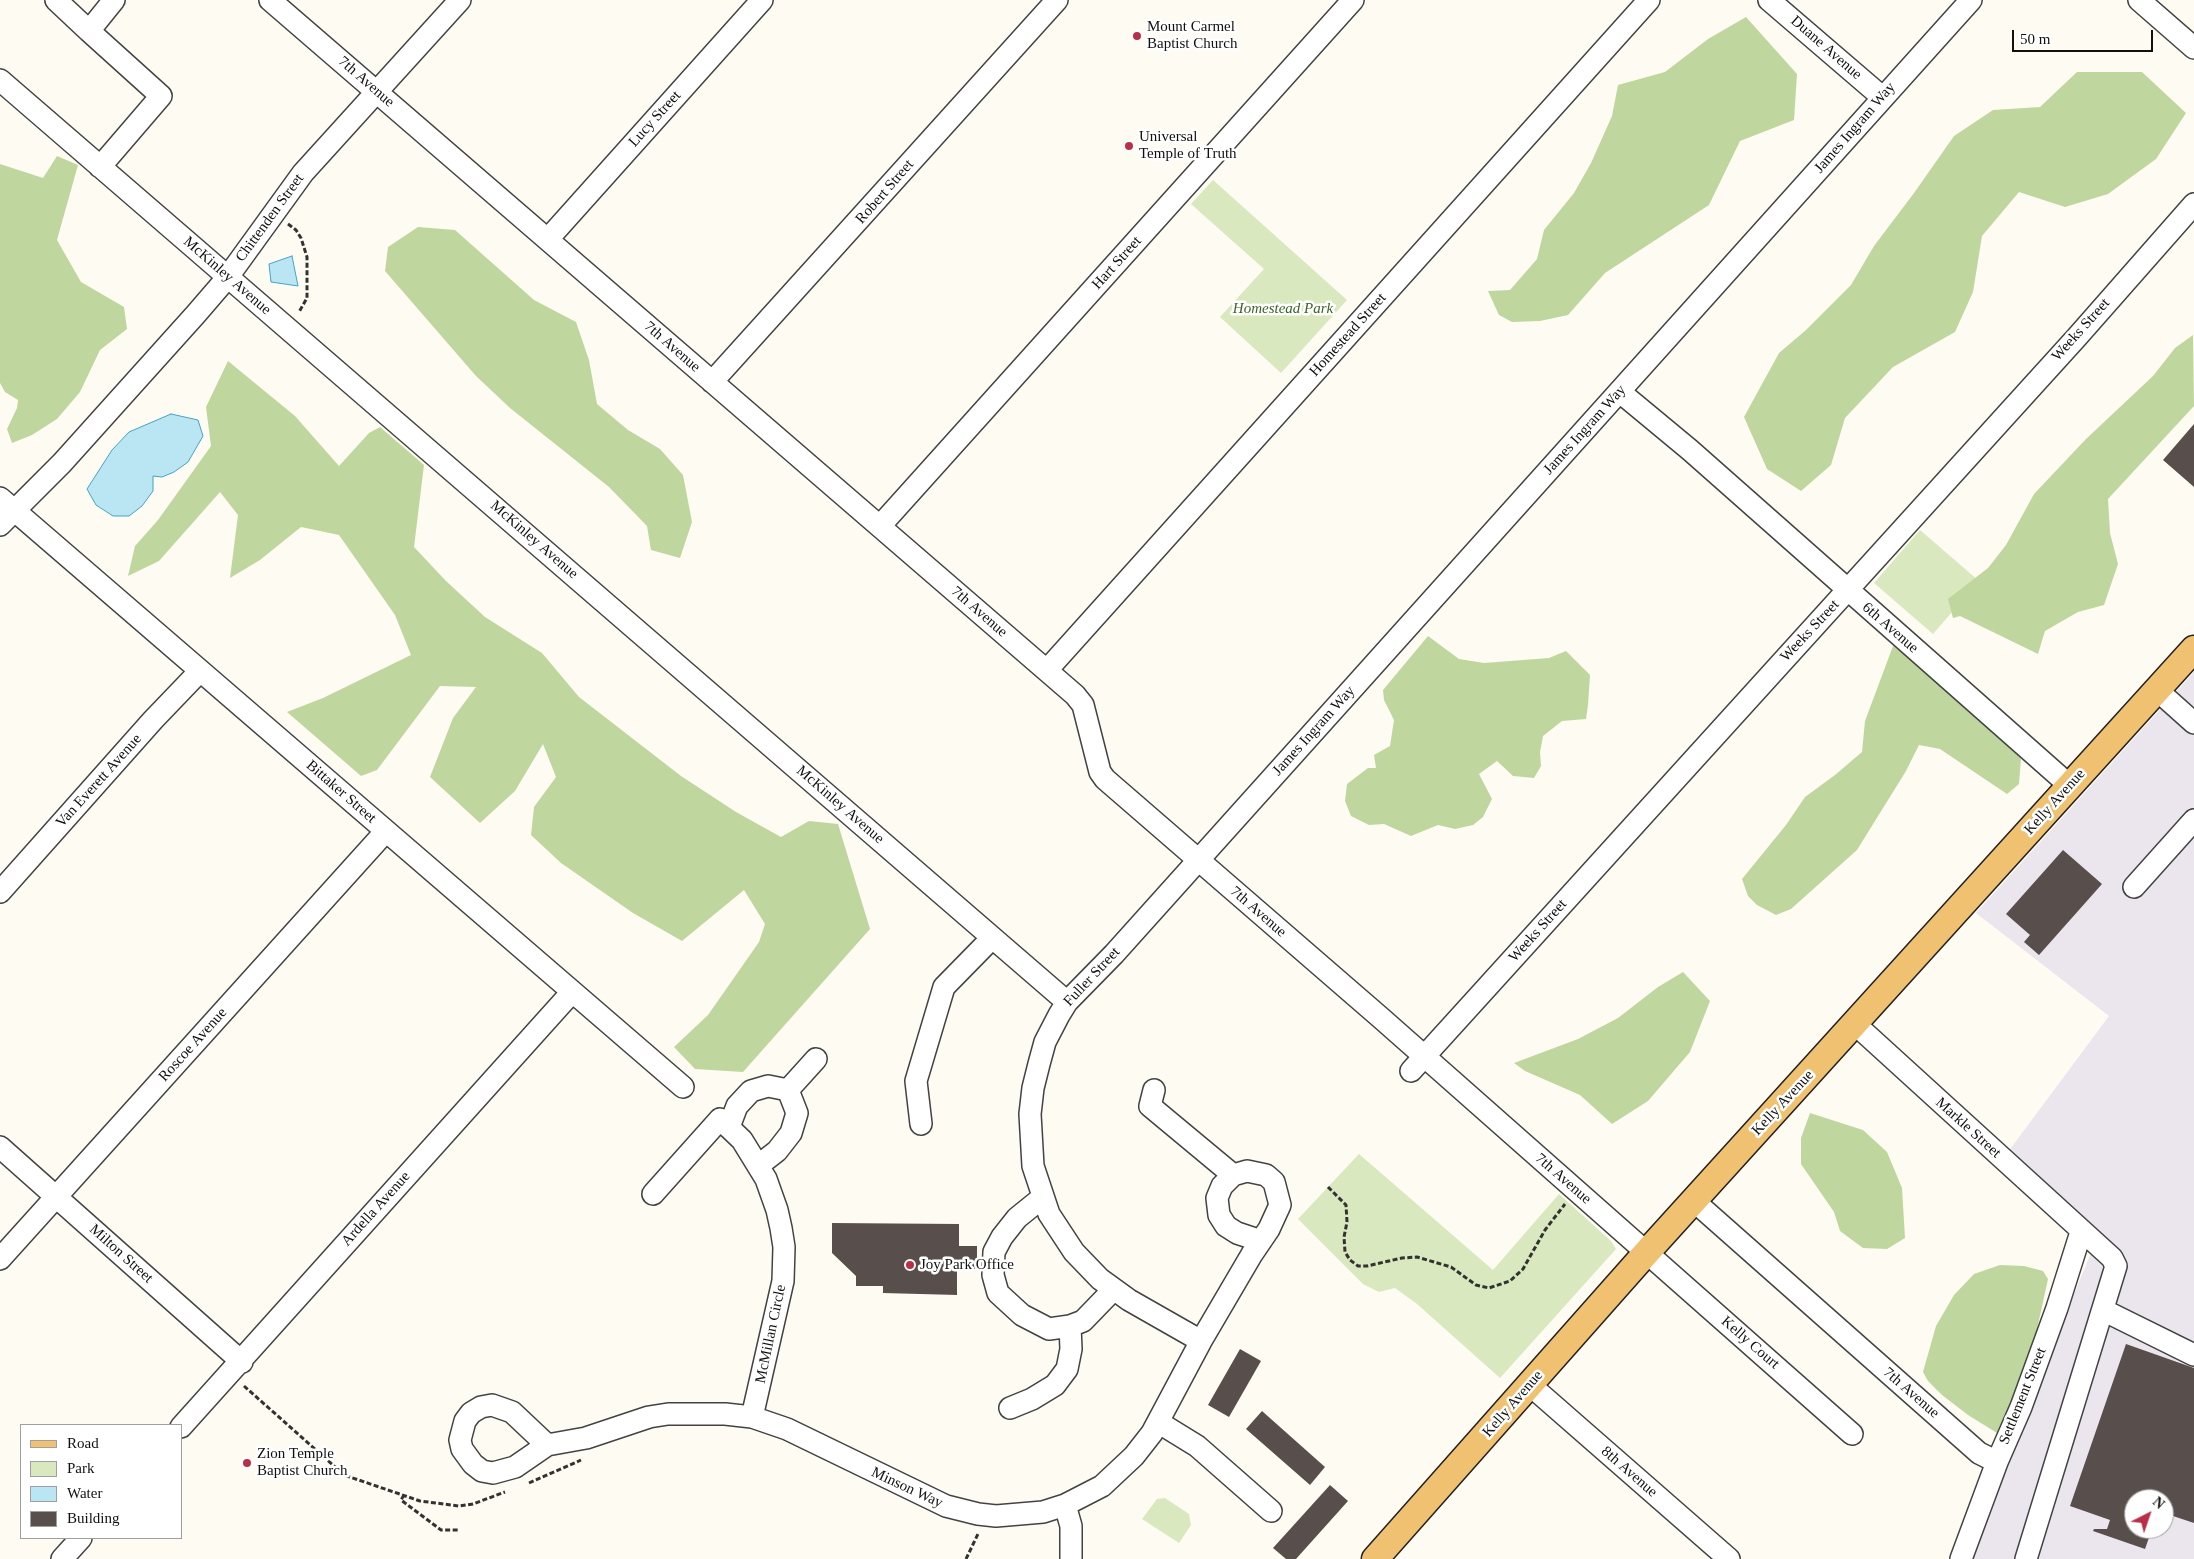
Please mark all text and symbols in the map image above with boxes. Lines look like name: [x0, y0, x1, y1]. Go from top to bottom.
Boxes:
street label: Duane Avenue: [1787, 12, 1865, 84]
place label: Mount Carmel Baptist Church: [1147, 18, 1237, 53]
scale bar: [2014, 20, 2155, 52]
marker: Mount Carmel Baptist Church: [1131, 30, 1143, 42]
text: 50 m: [2020, 31, 2050, 47]
street label: 7th Avenue: [334, 53, 398, 111]
street label: James Ingram Way: [1811, 79, 1899, 177]
street label: Lucy Street: [625, 87, 685, 151]
place label: Universal Temple of Truth: [1139, 128, 1237, 163]
marker: Universal Temple of Truth: [1123, 140, 1135, 152]
street label: Robert Street: [852, 156, 918, 228]
street label: Chittenden Street: [232, 170, 308, 266]
street label: McKinley Avenue: [180, 233, 274, 319]
street label: Hart Street: [1088, 233, 1146, 293]
street label: Homestead Street: [1306, 290, 1390, 380]
street label: Weeks Street: [2048, 295, 2114, 365]
park label: Homestead Park: [1233, 300, 1333, 318]
street label: 7th Avenue: [640, 318, 704, 376]
street label: James Ingram Way: [1540, 381, 1630, 479]
street label: McKinley Avenue: [487, 497, 581, 583]
street label: 7th Avenue: [947, 583, 1011, 641]
street label: Weeks Street: [1777, 596, 1843, 666]
street label: 6th Avenue: [1858, 599, 1922, 657]
street label: James Ingram Way: [1269, 682, 1359, 780]
street label: Van Everett Avenue: [52, 731, 146, 831]
street label: Bittaker Street: [302, 757, 380, 827]
street label: McKinley Avenue: [793, 762, 887, 848]
street label: Kelly Avenue: [2021, 765, 2089, 839]
street label: 7th Avenue: [1226, 883, 1290, 941]
street label: Weeks Street: [1505, 896, 1571, 966]
street label: Fuller Street: [1060, 944, 1124, 1010]
street label: Roscoe Avenue: [155, 1004, 231, 1086]
street label: Kelly Avenue: [1748, 1067, 1818, 1139]
street label: Markle Street: [1931, 1094, 2005, 1162]
street label: 7th Avenue: [1531, 1150, 1595, 1208]
street label: Ardella Avenue: [338, 1168, 414, 1250]
street label: Milton Street: [85, 1221, 157, 1287]
place label: Joy Park Office: [920, 1256, 1014, 1274]
marker: Joy Park Office: [904, 1259, 916, 1271]
street label: McMillan Circle: [752, 1283, 790, 1385]
street label: Kelly Court: [1717, 1313, 1783, 1373]
street label: Settlement Street: [1995, 1345, 2051, 1447]
street label: 7th Avenue: [1879, 1364, 1943, 1422]
street label: Kelly Avenue: [1479, 1367, 1547, 1441]
legend: [20, 1424, 182, 1539]
text: Road: [67, 1435, 99, 1451]
street label: 8th Avenue: [1597, 1443, 1661, 1501]
place label: Zion Temple Baptist Church: [257, 1445, 347, 1480]
marker: Zion Temple Baptist Church: [241, 1457, 253, 1469]
text: Park: [67, 1460, 95, 1476]
street label: Minson Way: [868, 1464, 946, 1512]
text: Water: [67, 1485, 102, 1501]
north arrow: [2124, 1489, 2174, 1539]
text: N: [2150, 1494, 2167, 1512]
text: Building: [67, 1510, 120, 1526]

